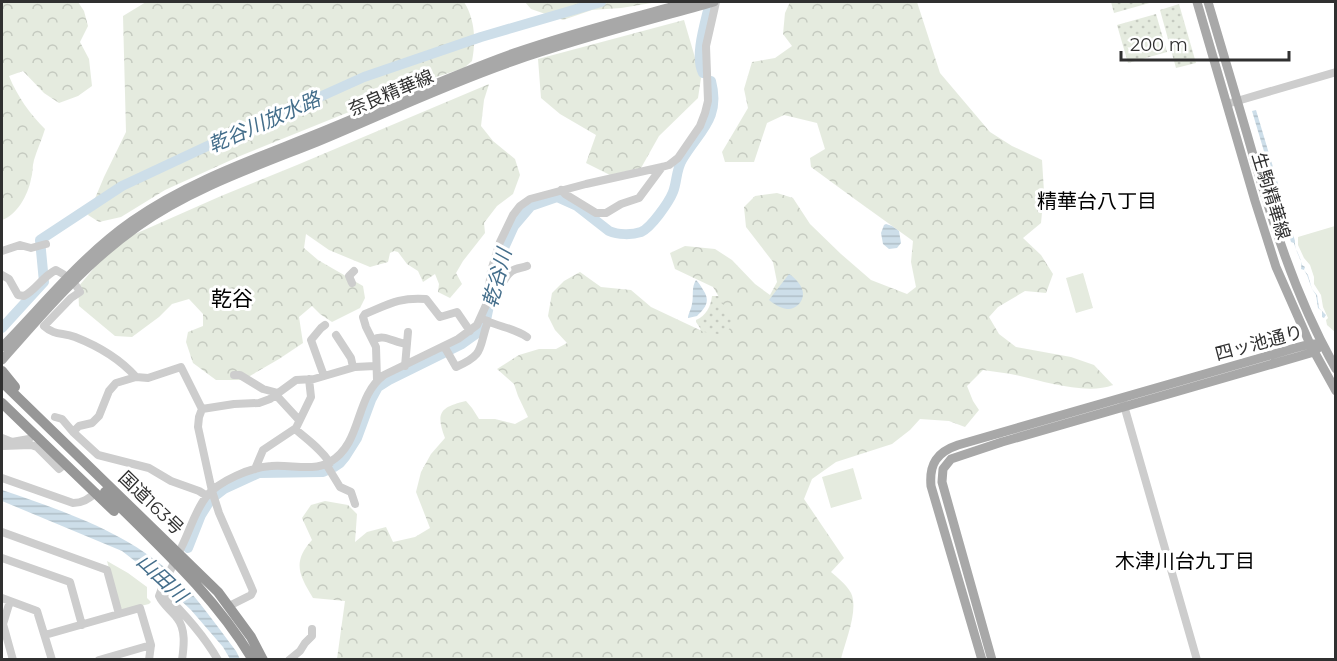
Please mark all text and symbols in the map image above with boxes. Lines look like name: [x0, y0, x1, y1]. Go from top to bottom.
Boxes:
scale bar: [1121, 24, 1289, 62]
text: 200 m: [1130, 34, 1188, 56]
street label: 奈良精華線: [345, 65, 437, 121]
water label: 乾谷川放水路: [204, 86, 326, 157]
street label: 生駒精華線: [1247, 150, 1295, 242]
district label: 精華台八丁目: [1037, 189, 1157, 213]
water label: 乾谷川: [478, 244, 517, 310]
district label: 乾谷: [211, 286, 253, 311]
street label: 四ッ池通り: [1213, 321, 1305, 365]
street label: 国道163号: [114, 467, 188, 539]
water label: 山田川: [132, 549, 194, 609]
district label: 木津川台九丁目: [1115, 549, 1255, 573]

